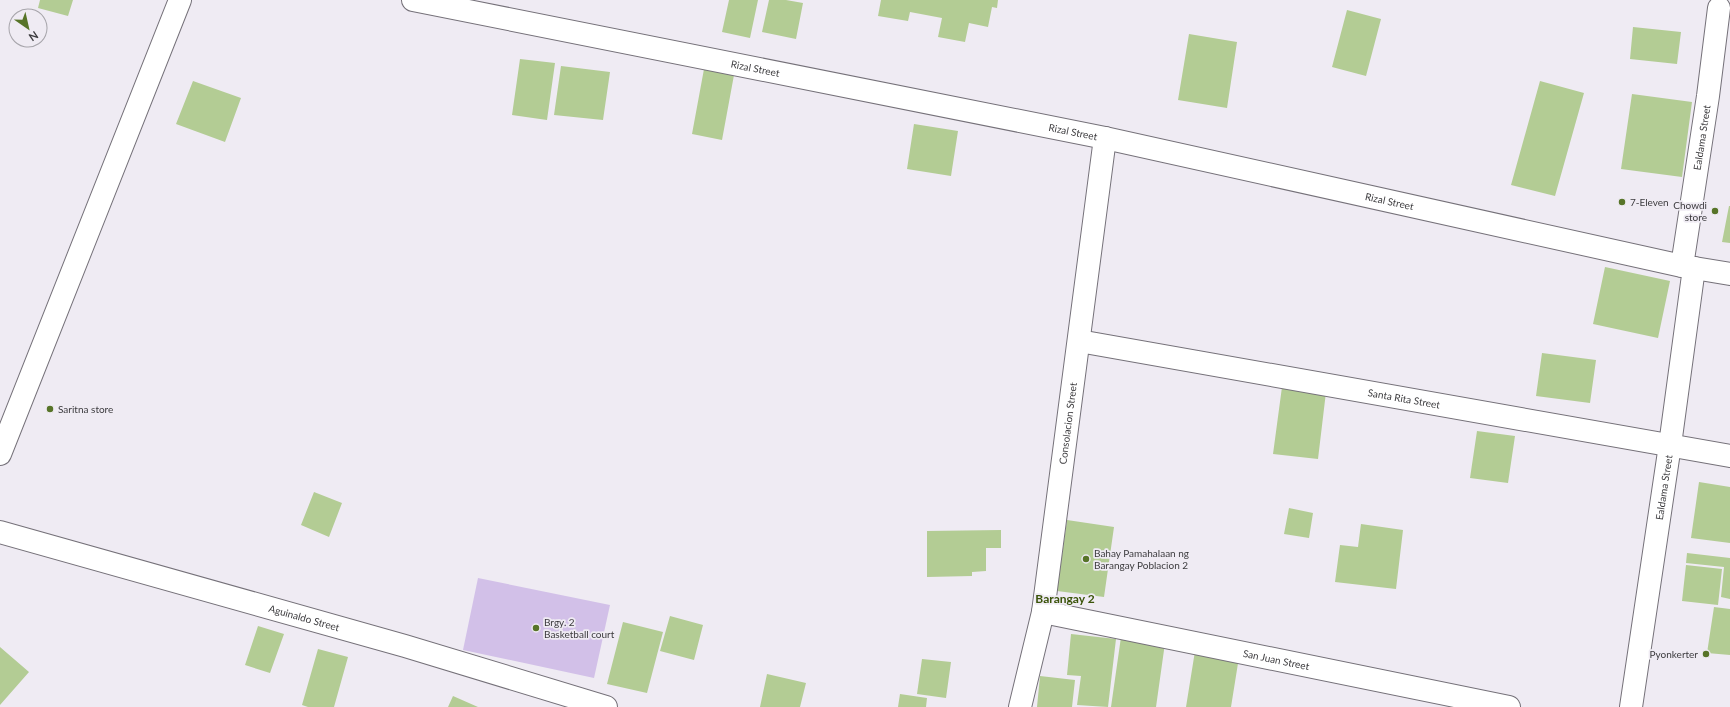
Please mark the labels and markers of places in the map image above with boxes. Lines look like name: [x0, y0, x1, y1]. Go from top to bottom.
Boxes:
place label: 7-Eleven: [1630, 196, 1669, 208]
marker: 7-Eleven: [1617, 197, 1627, 207]
place label: Chowdi store: [1673, 199, 1707, 223]
marker: Chowdi store: [1710, 206, 1720, 216]
place label: Saritna store: [58, 403, 113, 415]
marker: Saritna store: [45, 404, 55, 414]
place label: Bahay Pamahalaan ng Barangay Poblacion 2: [1094, 547, 1189, 571]
marker: Bahay Pamahalaan ng Barangay Poblacion 2: [1081, 554, 1091, 564]
place label: Brgy. 2 Basketball court: [544, 616, 615, 640]
marker: Brgy. 2 Basketball court: [531, 623, 541, 633]
place label: Pyonkerter: [1650, 648, 1698, 660]
marker: Pyonkerter: [1701, 649, 1711, 659]

